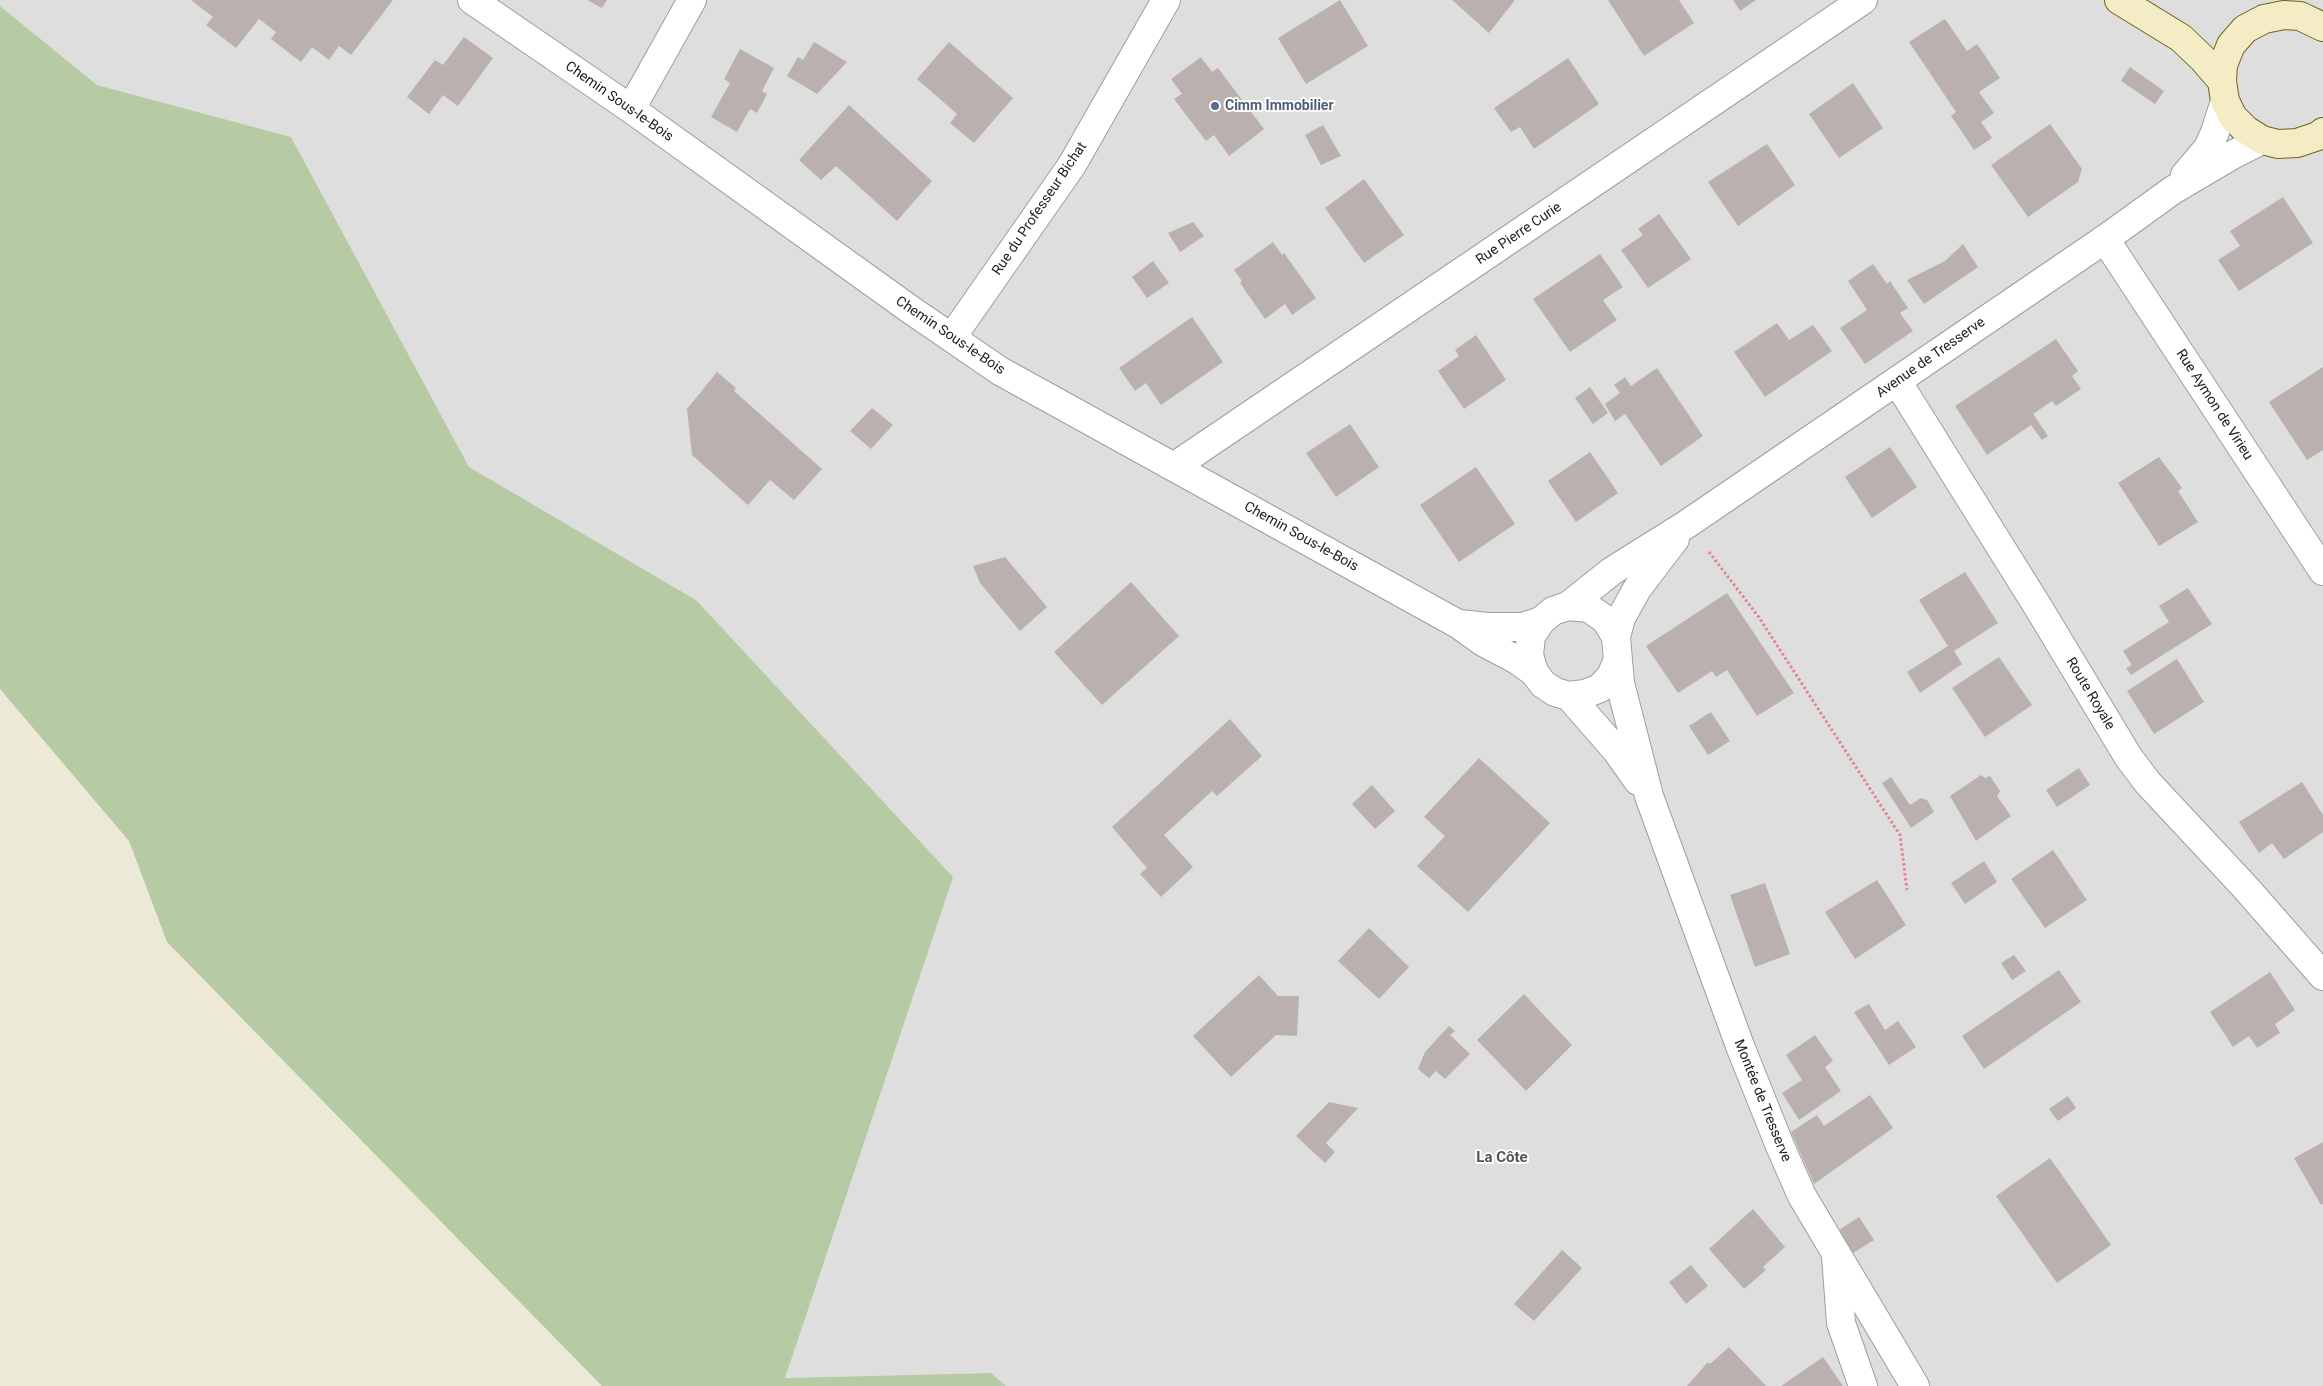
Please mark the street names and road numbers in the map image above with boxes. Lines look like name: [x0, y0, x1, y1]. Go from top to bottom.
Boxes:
street label: Chemin Sous-le-Bois: [562, 58, 676, 146]
street label: Rue du Professeur Bichat: [989, 139, 1091, 279]
street label: Rue Pierre Curie: [1473, 199, 1565, 269]
street label: Chemin Sous-le-Bois: [892, 293, 1008, 379]
street label: Avenue de Tresserve: [1873, 314, 1989, 402]
street label: Rue Aymon de Virieu: [2172, 347, 2256, 463]
street label: Chemin Sous-le-Bois: [1241, 499, 1361, 575]
street label: Route Royale: [2062, 655, 2118, 733]
street label: Montée de Tresserve: [1730, 1037, 1794, 1165]

